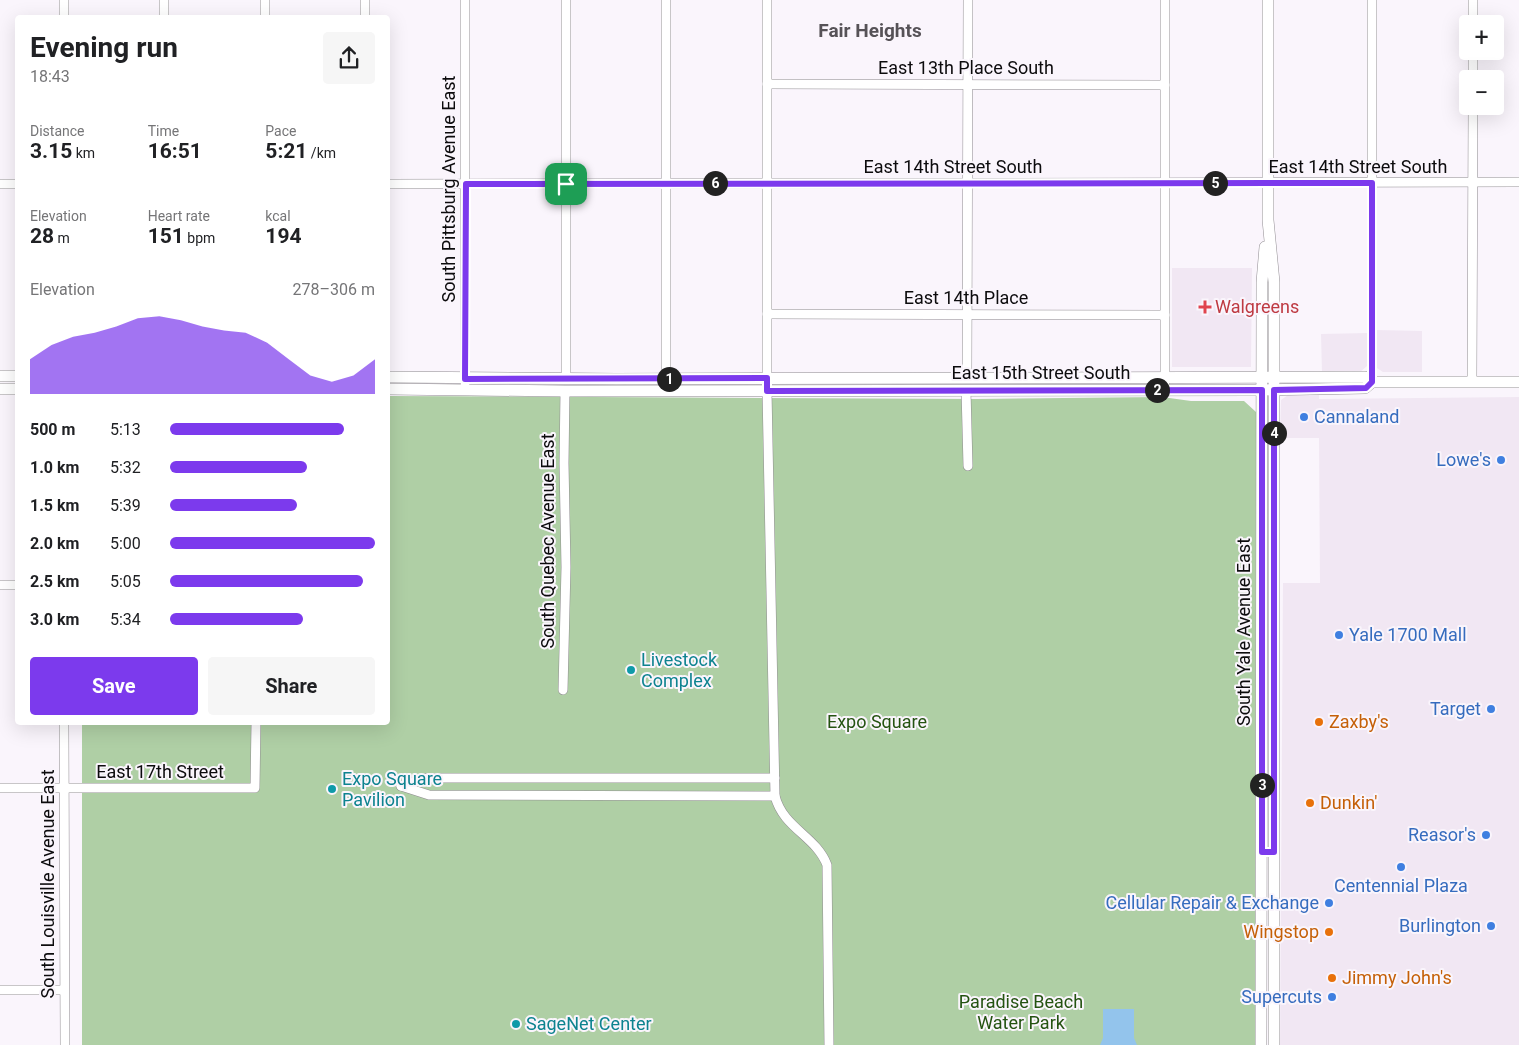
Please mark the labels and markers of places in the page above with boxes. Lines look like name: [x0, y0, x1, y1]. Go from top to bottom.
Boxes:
pin: [545, 163, 587, 205]
pin: 6: [702, 170, 728, 196]
pin: 5: [1202, 170, 1228, 196]
place label: Walgreens: [1215, 296, 1299, 317]
marker: Walgreens: [1199, 301, 1211, 313]
pin: 1: [656, 366, 682, 392]
pin: 2: [1144, 378, 1170, 402]
place label: Cannaland: [1314, 406, 1399, 427]
marker: Cannaland: [1298, 411, 1310, 423]
pin: 4: [1262, 420, 1286, 446]
place label: Lowe's: [1436, 449, 1491, 470]
marker: Lowe's: [1495, 454, 1507, 466]
place label: Yale 1700 Mall: [1349, 624, 1467, 645]
marker: Yale 1700 Mall: [1333, 629, 1345, 641]
place label: Livestock Complex: [641, 649, 718, 691]
marker: Livestock Complex: [625, 664, 637, 676]
place label: Target: [1430, 698, 1481, 719]
marker: Target: [1485, 703, 1497, 715]
place label: Zaxby's: [1329, 711, 1389, 732]
marker: Zaxby's: [1313, 716, 1325, 728]
place label: Expo Square Pavilion: [342, 768, 442, 810]
pin: 3: [1250, 772, 1274, 798]
marker: Expo Square Pavilion: [326, 783, 338, 795]
place label: Dunkin': [1320, 792, 1377, 813]
marker: Dunkin': [1304, 797, 1316, 809]
place label: Reasor's: [1408, 824, 1476, 845]
marker: Reasor's: [1480, 829, 1492, 841]
marker: Centennial Plaza: [1395, 861, 1407, 873]
place label: Centennial Plaza: [1334, 875, 1468, 896]
place label: Cellular Repair & Exchange: [1105, 892, 1319, 913]
marker: Cellular Repair & Exchange: [1323, 897, 1335, 909]
place label: Burlington: [1399, 915, 1481, 936]
marker: Burlington: [1485, 920, 1497, 932]
place label: Wingstop: [1243, 921, 1319, 942]
marker: Wingstop: [1323, 926, 1335, 938]
place label: Jimmy John's: [1342, 967, 1452, 988]
marker: Jimmy John's: [1326, 972, 1338, 984]
place label: Supercuts: [1241, 986, 1322, 1007]
marker: Supercuts: [1326, 991, 1338, 1003]
place label: SageNet Center: [526, 1013, 652, 1034]
marker: SageNet Center: [510, 1018, 522, 1030]

